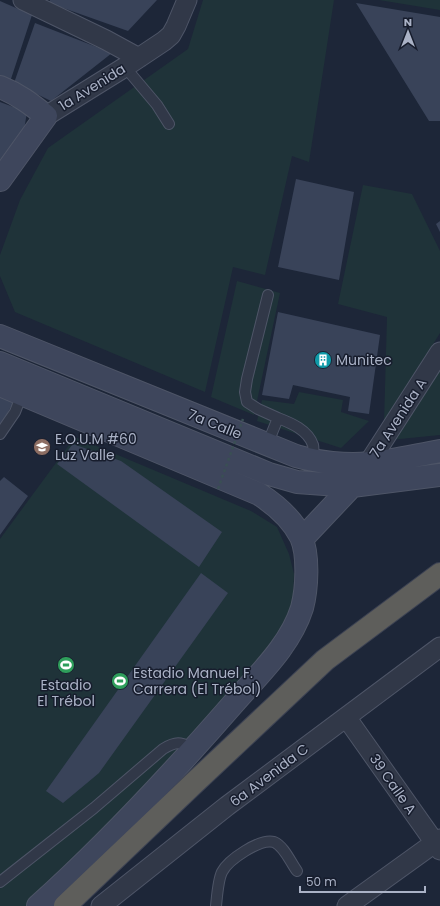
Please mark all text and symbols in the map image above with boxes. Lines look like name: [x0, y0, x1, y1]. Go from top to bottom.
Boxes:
north arrow: [388, 12, 428, 52]
text: N: [404, 14, 412, 30]
street label: 1a Avenida: [55, 59, 129, 115]
building icon: Munitec: [313, 350, 333, 370]
place label: Munitec: [336, 350, 392, 370]
street label: 7a Avenida A: [365, 374, 431, 462]
street label: 7a Calle: [185, 404, 245, 444]
place label: E.O.U.M #60 Luz Valle: [55, 429, 137, 465]
school or university icon: E.O.U.M #60 Luz Valle: [32, 437, 52, 457]
sports icon: Estadio El Trébol: [56, 655, 76, 675]
place label: Estadio Manuel F. Carrera (El Trébol): [133, 663, 261, 699]
sports icon: Estadio Manuel F. Carrera (El Trébol): [110, 671, 130, 691]
place label: Estadio El Trébol: [37, 675, 95, 711]
street label: 6a Avenida C: [225, 739, 313, 811]
street label: 39 Calle A: [365, 750, 421, 818]
scale bar: [300, 868, 425, 894]
text: 50 m: [306, 873, 337, 890]

